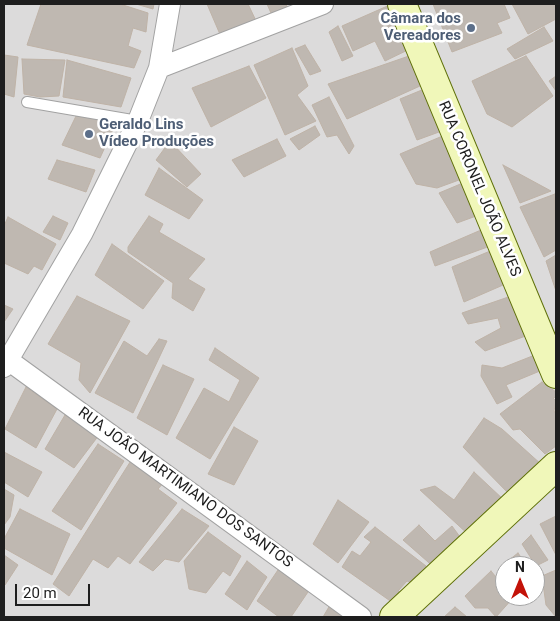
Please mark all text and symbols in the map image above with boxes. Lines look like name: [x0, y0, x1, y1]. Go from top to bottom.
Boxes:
place label: Câmara dos Vereadores: [381, 10, 461, 45]
marker: Câmara dos Vereadores: [465, 22, 477, 34]
street label: RUA CORONEL JOÃO ALVES: [434, 99, 524, 279]
place label: Geraldo Lins Vídeo Produções: [99, 116, 214, 151]
marker: Geraldo Lins Vídeo Produções: [83, 128, 95, 140]
street label: RUA JOÃO MARTIMIANO DOS SANTOS: [74, 404, 296, 572]
north arrow: [495, 556, 545, 606]
text: N: [515, 559, 525, 575]
scale bar: [18, 574, 92, 606]
text: 20 m: [23, 584, 57, 602]

